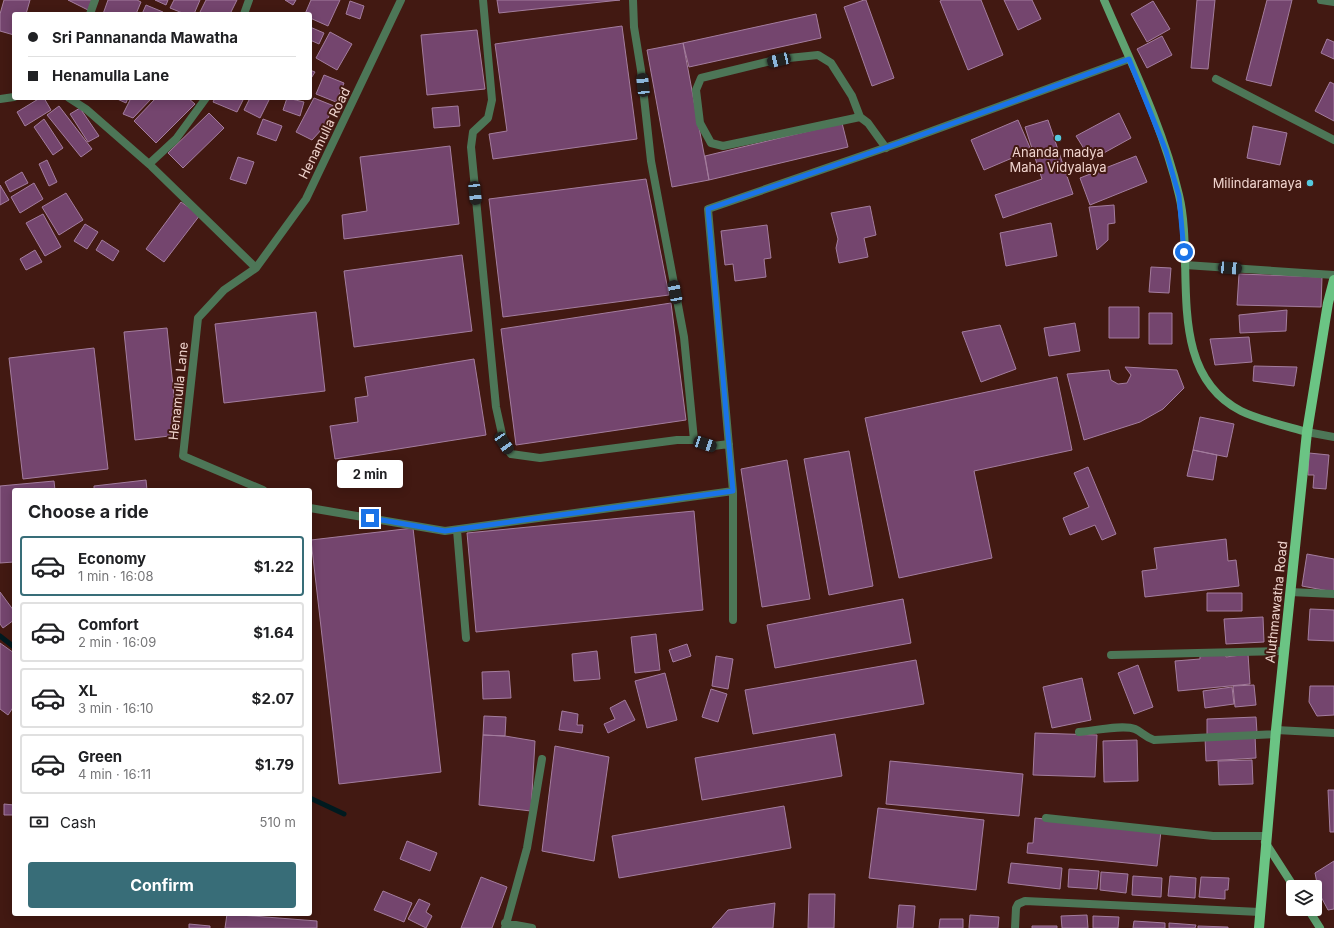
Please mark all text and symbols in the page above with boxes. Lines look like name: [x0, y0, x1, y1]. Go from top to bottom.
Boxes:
text: Sri Pannananda Mawatha: [52, 28, 238, 47]
car: [766, 51, 792, 69]
text: Henamulla Lane: [52, 66, 169, 85]
car: [636, 72, 650, 98]
street label: Henamulla Road: [295, 85, 353, 181]
marker: Ananda madya Maha Vidyalaya: [1053, 133, 1063, 143]
place label: Ananda madya Maha Vidyalaya: [1009, 144, 1107, 175]
place label: Milindaramaya: [1213, 175, 1302, 191]
marker: Milindaramaya: [1305, 178, 1315, 188]
car: [468, 180, 482, 206]
route start: [1175, 243, 1193, 261]
car: [1218, 261, 1242, 275]
car: [667, 279, 683, 305]
street label: Henamulla Lane: [165, 341, 191, 441]
car: [492, 430, 516, 456]
car: [692, 435, 718, 453]
callout: 2 min: [337, 460, 403, 488]
text: 2 min: [353, 466, 387, 482]
text: Choose a ride: [28, 501, 149, 522]
route end: [361, 509, 379, 527]
street label: Aluthmawatha Road: [1262, 540, 1290, 664]
icon: car: [30, 548, 66, 584]
text: Economy: [78, 549, 146, 568]
text: $1.22: [254, 557, 294, 576]
text: 1 min · 16:08: [78, 568, 154, 584]
icon: car: [30, 614, 66, 650]
text: Comfort: [78, 615, 139, 634]
text: $1.64: [253, 623, 294, 642]
text: 2 min · 16:09: [78, 634, 156, 650]
icon: car: [30, 680, 66, 716]
text: XL: [78, 681, 98, 700]
text: $2.07: [252, 689, 294, 708]
text: 3 min · 16:10: [78, 700, 154, 716]
icon: car: [30, 746, 66, 782]
text: Green: [78, 747, 122, 766]
text: $1.79: [255, 755, 294, 774]
text: 4 min · 16:11: [78, 766, 151, 782]
icon: cash: [28, 811, 50, 833]
text: Cash: [60, 813, 96, 832]
text: 510 m: [260, 814, 296, 830]
button: Confirm: [28, 862, 296, 908]
map controls: [1286, 880, 1322, 916]
button: layers: [1286, 880, 1322, 916]

